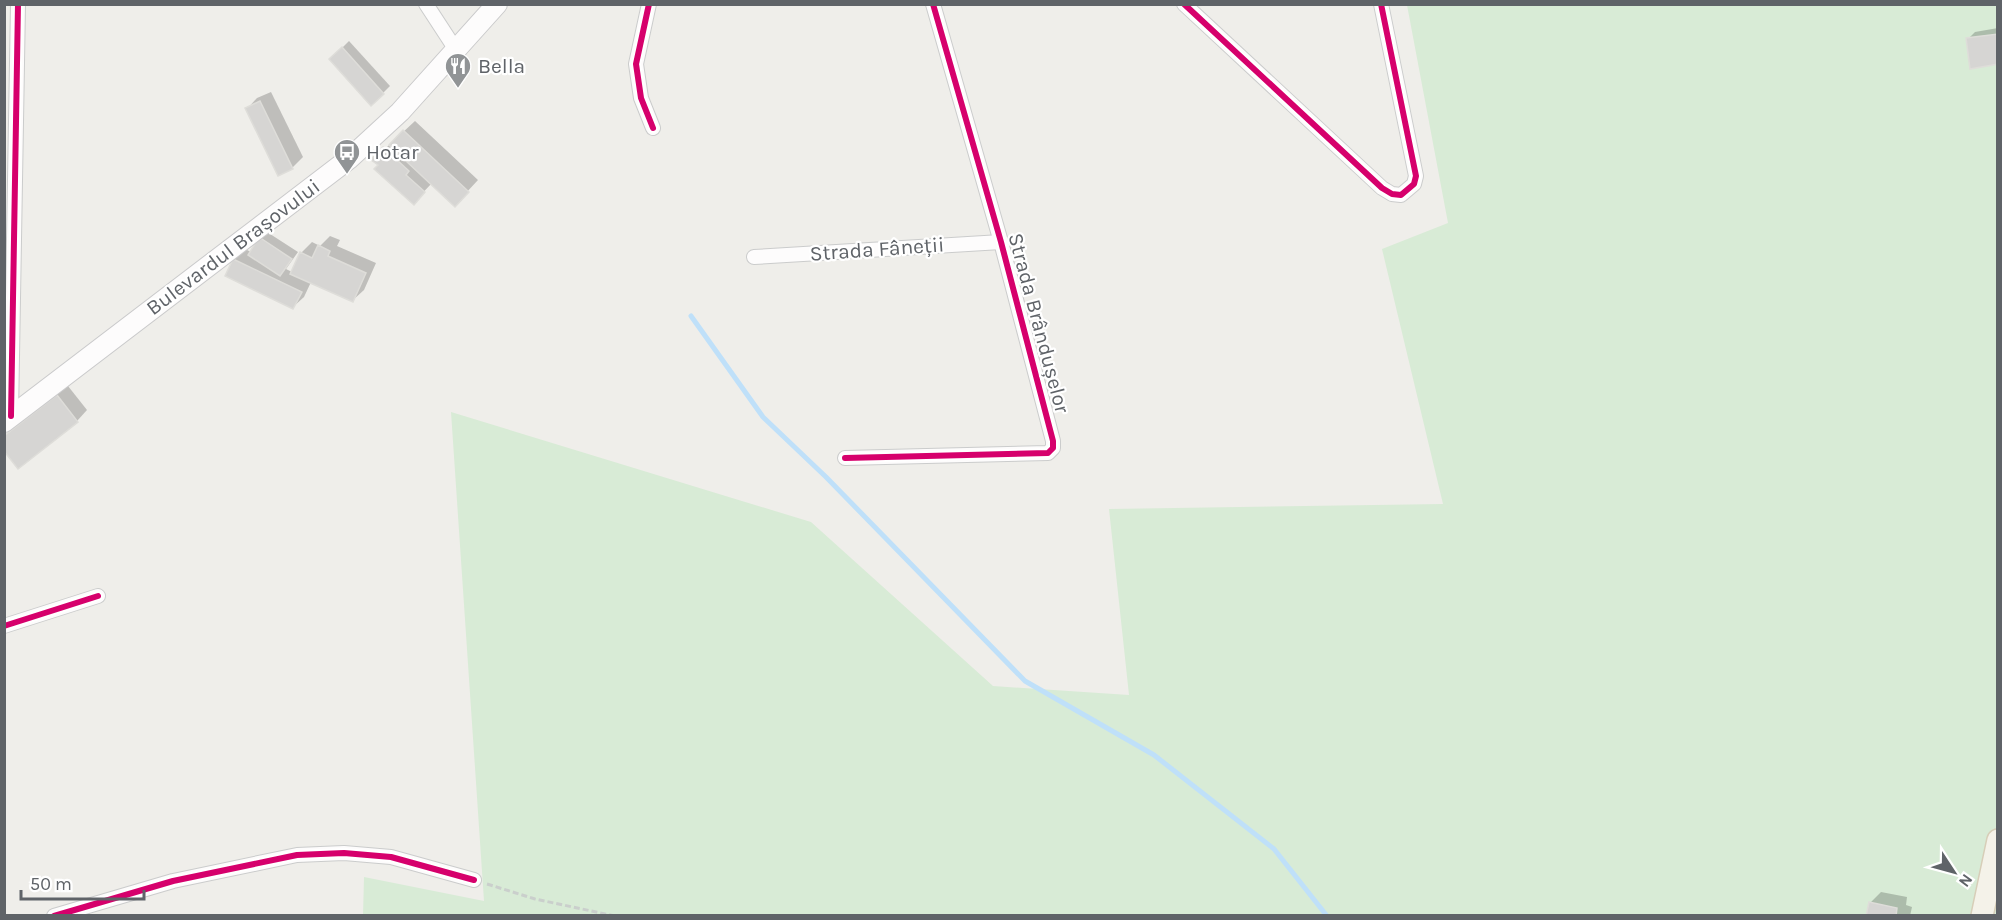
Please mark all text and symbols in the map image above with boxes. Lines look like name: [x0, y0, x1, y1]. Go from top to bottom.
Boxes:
restaurant icon: Bella: [443, 51, 473, 89]
place label: Bella: [478, 54, 525, 78]
bus stop icon: Hotar: [332, 137, 362, 175]
place label: Hotar: [366, 140, 419, 164]
street label: Bulevardul Brașovului: [142, 174, 324, 320]
street label: Strada Brândușelor: [1003, 230, 1075, 416]
street label: Strada Fâneții: [809, 232, 945, 266]
north arrow: [1924, 842, 1984, 902]
scale bar: [21, 863, 144, 901]
text: N: [1955, 870, 1977, 891]
text: 50 m: [30, 873, 72, 895]

